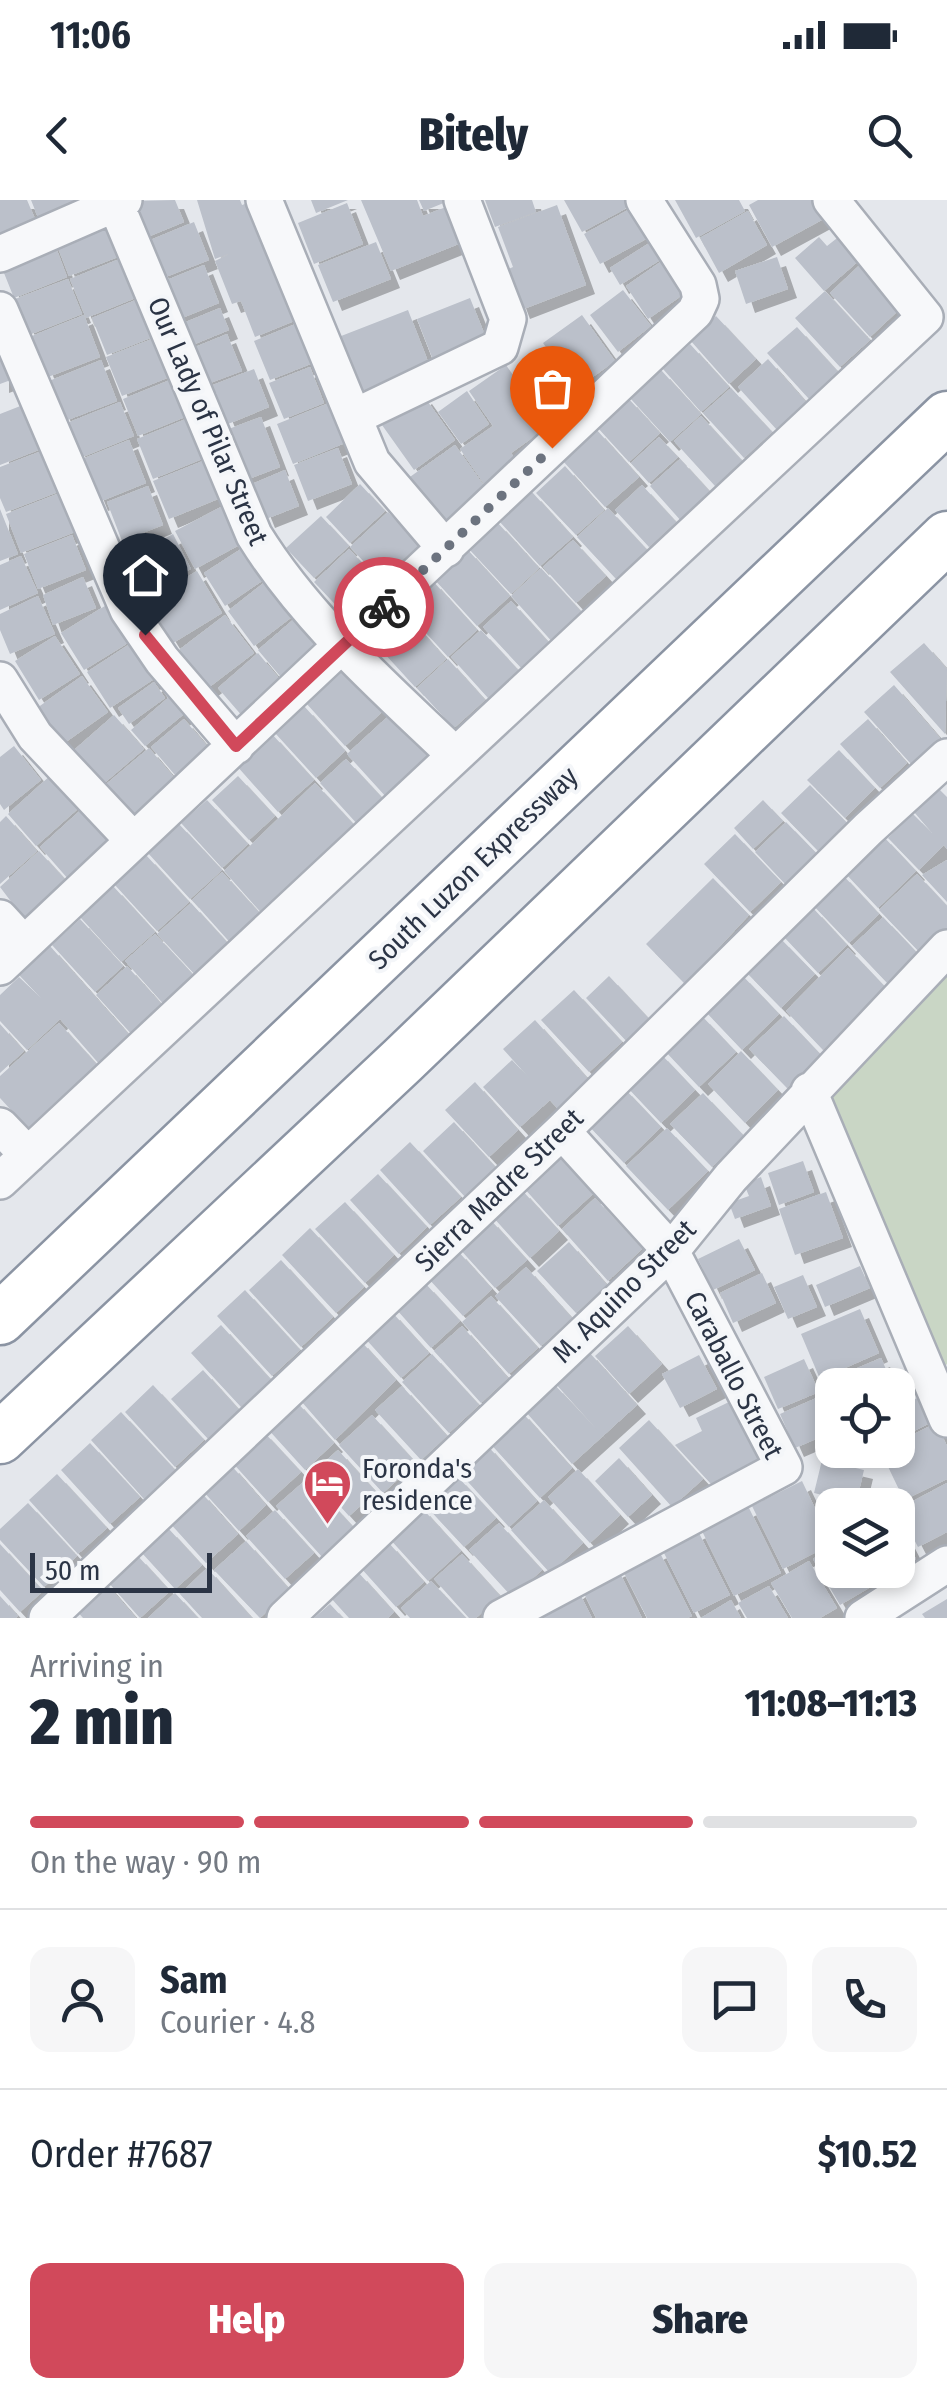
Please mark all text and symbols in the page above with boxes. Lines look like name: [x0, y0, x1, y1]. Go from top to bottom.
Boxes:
text: 11:06: [50, 12, 131, 58]
icon: back: [30, 108, 85, 163]
text: Bitely: [419, 108, 528, 162]
icon: search: [862, 108, 917, 163]
street label: Our Lady of Pilar Street: [141, 292, 276, 551]
pin: [510, 346, 595, 449]
icon: bag: [525, 361, 580, 416]
pin: [103, 533, 188, 636]
icon: home: [118, 548, 173, 603]
courier: [334, 557, 434, 657]
icon: bike: [357, 580, 412, 635]
street label: South Luzon Expressway: [362, 759, 585, 976]
street label: Sierra Madre Street: [408, 1101, 590, 1279]
street label: M. Aquino Street: [546, 1212, 703, 1369]
street label: Caraballo Street: [678, 1286, 791, 1465]
map controls: [815, 1368, 915, 1588]
button: locate: [815, 1368, 915, 1468]
place label: Foronda's residence: [362, 1452, 473, 1517]
hotel icon: Foronda's residence: [301, 1458, 353, 1526]
button: layers: [815, 1488, 915, 1588]
scale bar: [30, 1548, 212, 1592]
text: 50 m: [45, 1554, 101, 1587]
text: Arriving in: [30, 1647, 164, 1685]
text: 11:08–11:13: [745, 1680, 917, 1726]
text: 2 min: [30, 1683, 174, 1761]
text: On the way · 90 m: [30, 1843, 261, 1881]
button: person: [30, 1947, 135, 2052]
button: chat: [682, 1947, 787, 2052]
button: phone: [812, 1947, 917, 2052]
text: Sam: [160, 1957, 228, 2003]
text: Courier · 4.8: [160, 2003, 316, 2041]
text: Order #7687: [30, 2131, 213, 2177]
text: $10.52: [818, 2131, 917, 2177]
button: Help: [30, 2263, 464, 2378]
button: Share: [484, 2263, 917, 2378]

